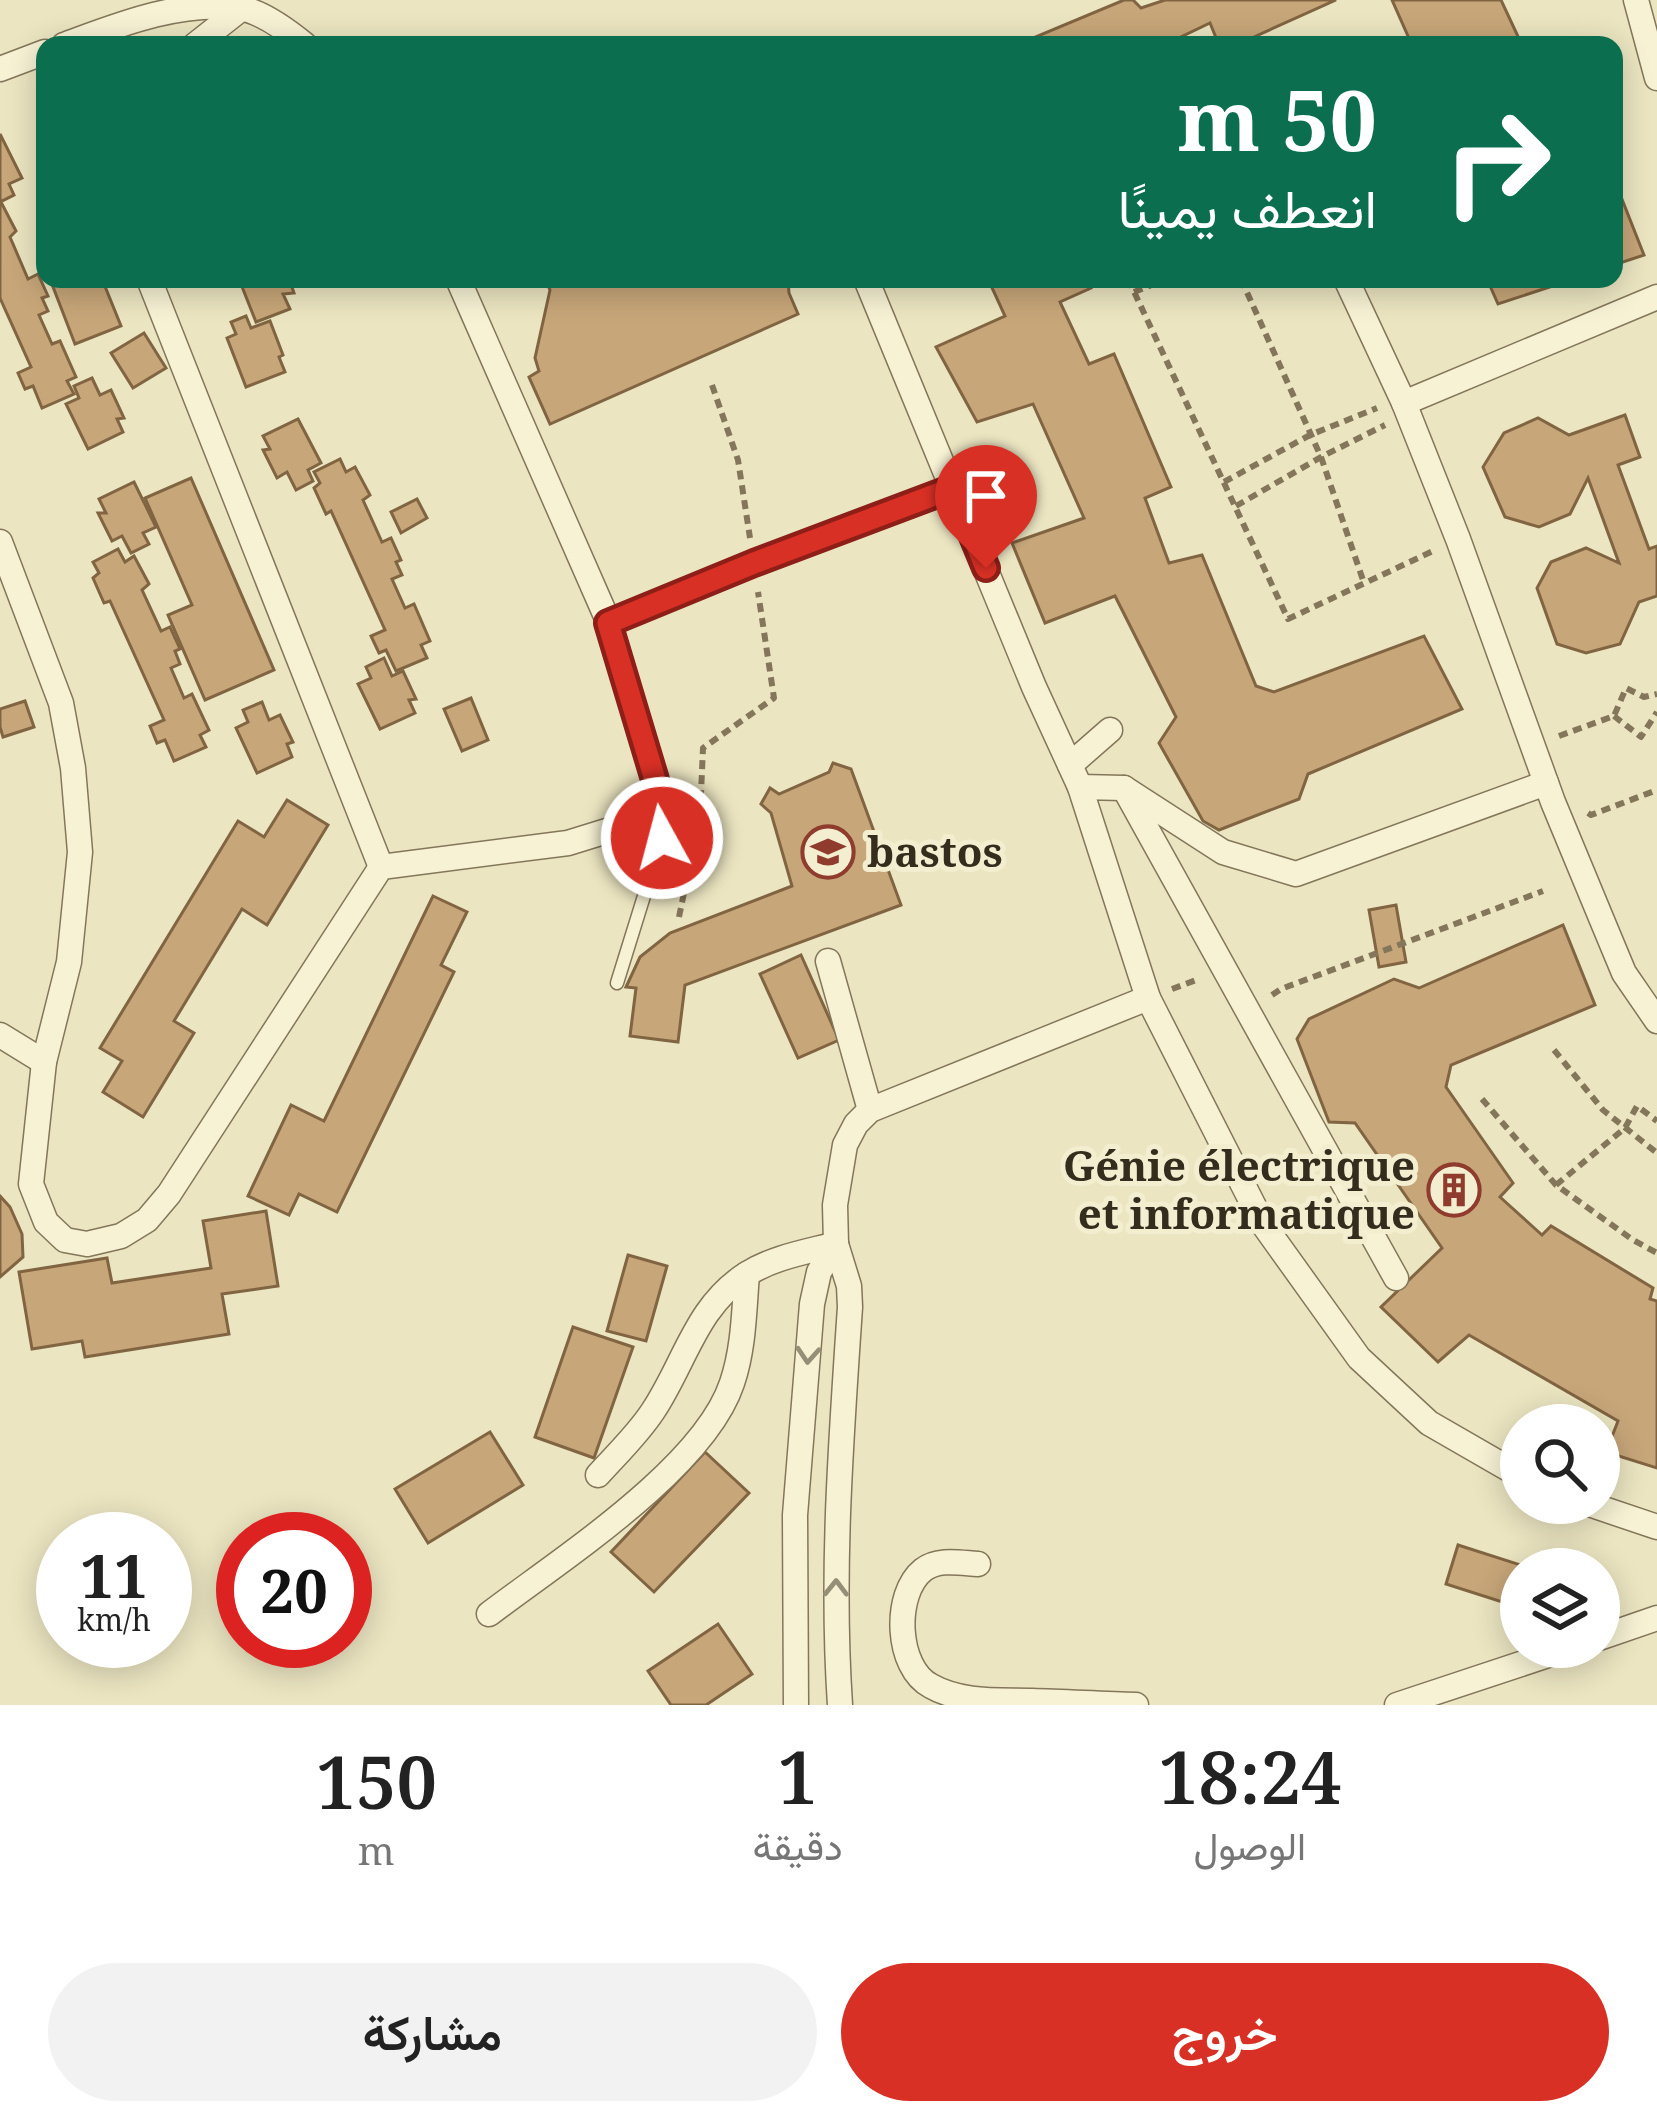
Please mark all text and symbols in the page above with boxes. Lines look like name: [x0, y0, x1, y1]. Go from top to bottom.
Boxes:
text: 50 m: [1177, 61, 1377, 176]
icon: right: [1419, 84, 1575, 240]
text: انعطف يمينًا: [1118, 170, 1377, 244]
pin: [935, 445, 1037, 568]
icon: arrive: [953, 463, 1019, 529]
position arrow: [599, 775, 725, 901]
place label: bastos: [867, 822, 1003, 879]
school or university icon: bastos: [800, 824, 856, 880]
place label: Génie électrique et informatique: [1063, 1136, 1415, 1241]
building icon: Génie électrique et informatique: [1426, 1162, 1482, 1218]
one-way arrow: [796, 1346, 822, 1365]
map controls: [1500, 1404, 1620, 1668]
button: search: [1500, 1404, 1620, 1524]
speed limit sign: 20: [216, 1512, 372, 1668]
text: 11: [80, 1534, 148, 1616]
button: layers: [1500, 1548, 1620, 1668]
one-way arrow: [823, 1578, 849, 1597]
text: km/h: [77, 1599, 151, 1640]
text: 1: [777, 1727, 818, 1825]
text: 18:24: [1158, 1727, 1342, 1825]
text: 150: [315, 1732, 437, 1830]
text: دقيقة: [752, 1818, 843, 1871]
text: الوصول: [1194, 1818, 1306, 1871]
text: m: [358, 1823, 395, 1876]
button: مشاركة: [48, 1963, 817, 2101]
button: خروج: [841, 1963, 1609, 2101]

